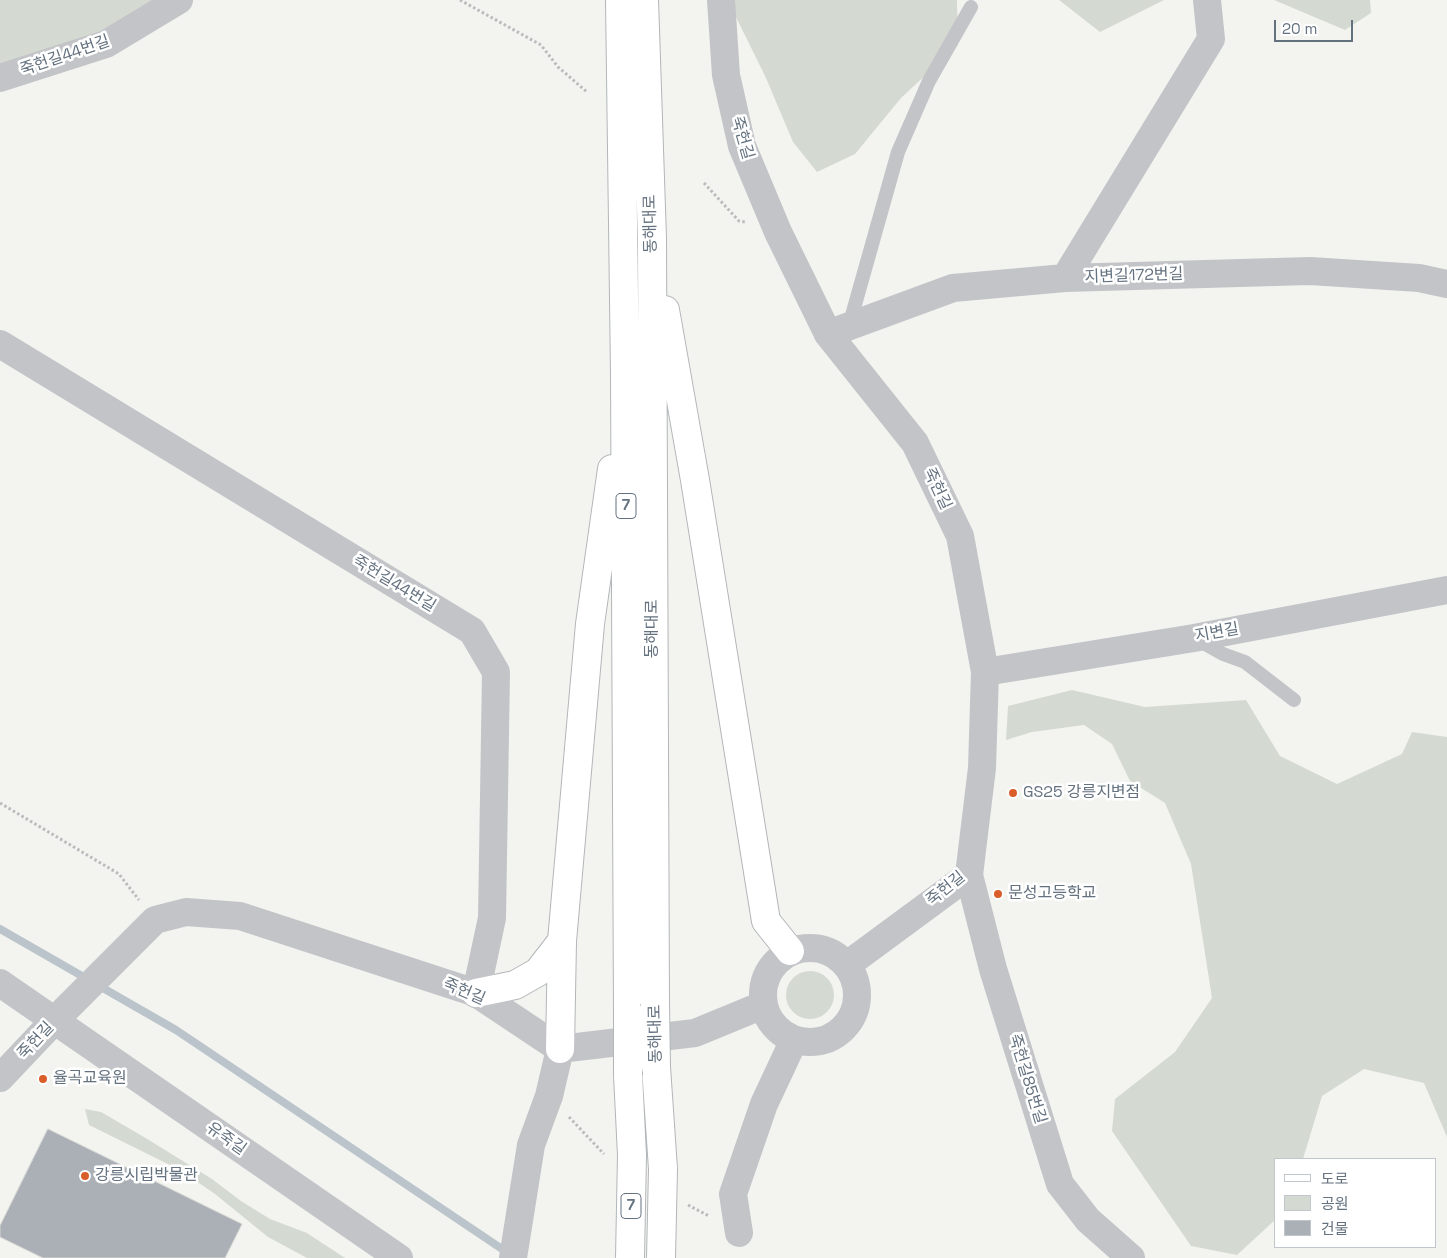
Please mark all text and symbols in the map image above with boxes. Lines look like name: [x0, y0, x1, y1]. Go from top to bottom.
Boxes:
scale bar: [1277, 10, 1356, 42]
text: 20 m: [1282, 19, 1317, 38]
street label: 죽헌길44번길: [18, 32, 112, 80]
street label: 죽헌길: [727, 114, 757, 162]
street label: 동해대로: [641, 194, 661, 254]
street label: 지변길172번길: [1084, 265, 1184, 287]
street label: 죽헌길: [919, 465, 955, 513]
road number: 7: [616, 494, 636, 518]
street label: 죽헌길44번길: [349, 552, 439, 616]
street label: 동해대로: [643, 600, 663, 658]
street label: 지변길: [1194, 620, 1240, 646]
place label: GS25 강릉지변점: [1023, 783, 1140, 803]
marker: GS25 강릉지변점: [1007, 787, 1019, 799]
street label: 죽헌길: [923, 868, 969, 910]
place label: 문성고등학교: [1008, 884, 1096, 904]
marker: 문성고등학교: [992, 888, 1004, 900]
street label: 죽헌길: [440, 975, 488, 1009]
street label: 동해대로: [646, 1004, 666, 1064]
street label: 죽헌길: [14, 1018, 58, 1064]
street label: 죽헌길85번길: [1004, 1032, 1050, 1126]
place label: 율곡교육원: [53, 1069, 127, 1089]
marker: 율곡교육원: [37, 1073, 49, 1085]
street label: 유죽길: [202, 1118, 250, 1160]
legend: [1274, 1158, 1437, 1248]
place label: 강릉시립박물관: [95, 1166, 198, 1186]
text: 도로: [1321, 1169, 1349, 1188]
marker: 강릉시립박물관: [79, 1170, 91, 1182]
road number: 7: [621, 1194, 641, 1218]
text: 공원: [1321, 1194, 1349, 1213]
text: 건물: [1321, 1219, 1349, 1238]

